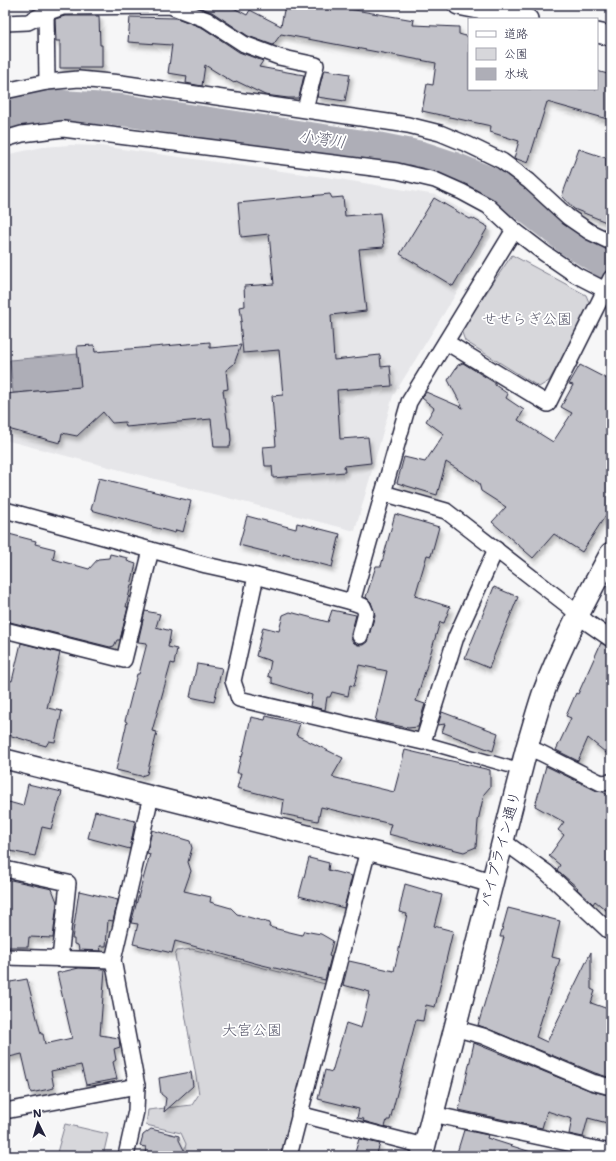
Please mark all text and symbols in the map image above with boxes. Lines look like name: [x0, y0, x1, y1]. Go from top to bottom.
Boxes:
legend: [468, 18, 598, 90]
text: 道路: [504, 26, 528, 42]
text: 公園: [504, 46, 528, 62]
text: 水域: [504, 66, 528, 82]
water label: 小湾川: [297, 125, 347, 153]
park label: せせらぎ公園: [482, 309, 572, 329]
street label: パイプライン通り: [475, 789, 525, 909]
park label: 大宮公園: [222, 1020, 282, 1040]
north arrow: [18, 1103, 58, 1143]
text: N: [32, 1106, 42, 1121]

